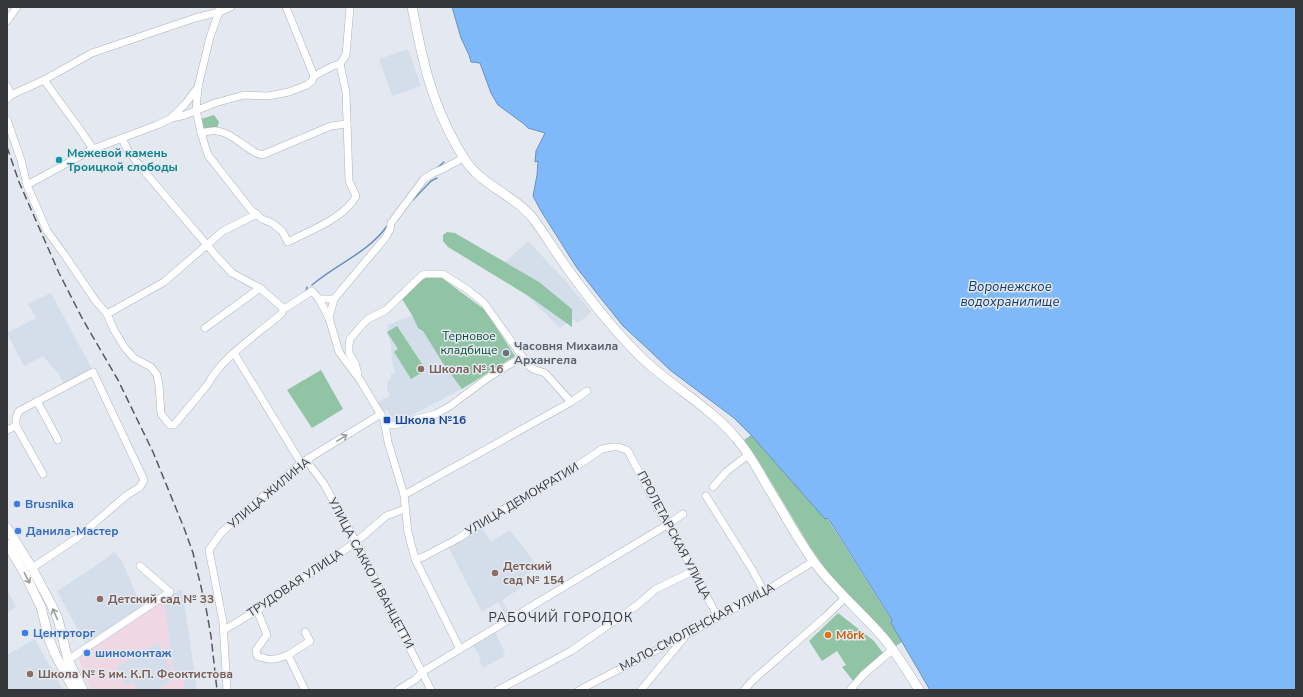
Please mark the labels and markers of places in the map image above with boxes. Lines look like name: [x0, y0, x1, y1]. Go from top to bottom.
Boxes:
place label: Межевой камень Троицкой слободы: [67, 145, 178, 175]
marker: Межевой камень Троицкой слободы: [54, 155, 64, 165]
place label: Часовня Михаила Архангела: [514, 338, 618, 368]
marker: Часовня Михаила Архангела: [501, 348, 511, 358]
place label: Школа № 16: [429, 361, 504, 377]
marker: Школа № 16: [416, 364, 426, 374]
place label: Школа №16: [395, 412, 466, 428]
marker: Школа №16: [382, 415, 392, 425]
place label: Brusnika: [25, 496, 74, 512]
marker: Brusnika: [12, 499, 22, 509]
place label: Данила-Мастер: [26, 523, 119, 539]
marker: Данила-Мастер: [13, 526, 23, 536]
place label: Детский сад № 154: [503, 558, 564, 588]
marker: Детский сад № 154: [490, 568, 500, 578]
place label: Детский сад № 33: [108, 591, 214, 607]
marker: Детский сад № 33: [95, 594, 105, 604]
place label: Центрторг: [33, 625, 96, 641]
place label: Mörk: [836, 627, 865, 643]
marker: Центрторг: [20, 628, 30, 638]
marker: Mörk: [823, 630, 833, 640]
place label: шиномонтаж: [95, 645, 172, 661]
marker: шиномонтаж: [82, 648, 92, 658]
place label: Школа № 5 им. К.П. Феоктистова: [38, 666, 233, 682]
marker: Школа № 5 им. К.П. Феоктистова: [25, 669, 35, 679]

